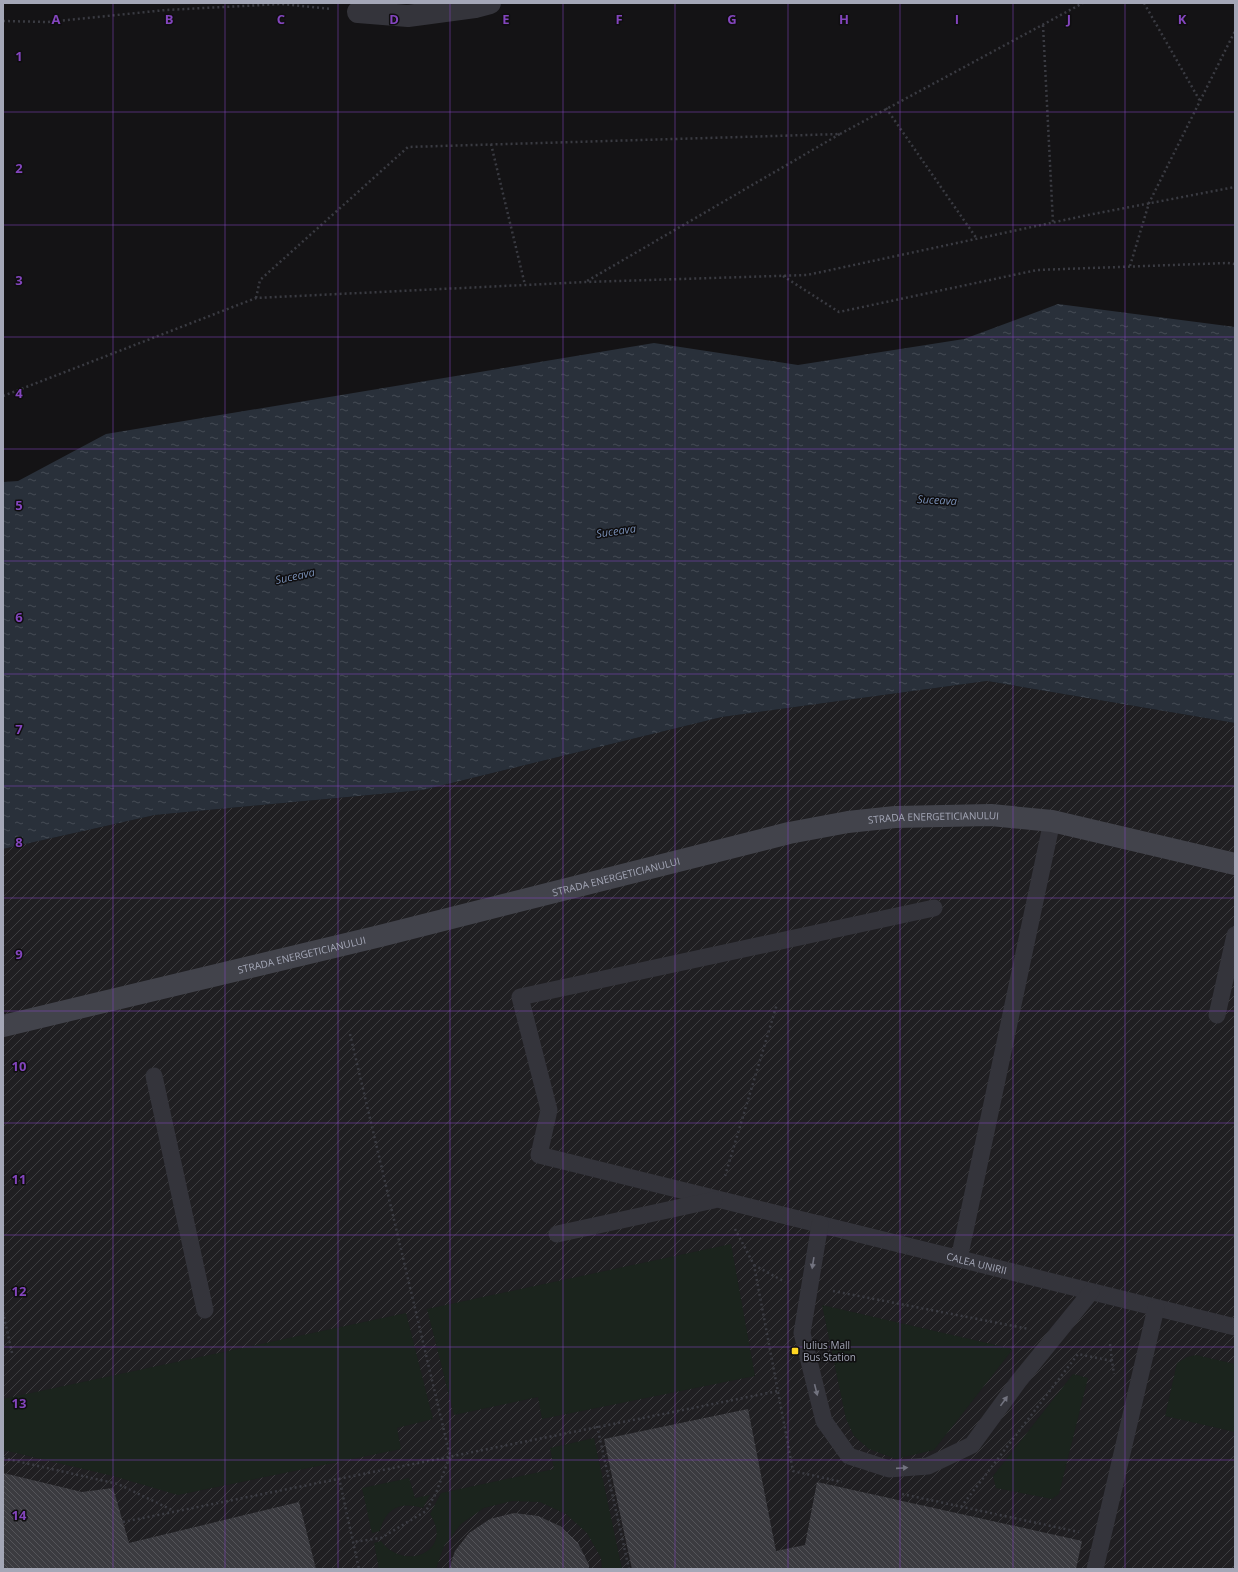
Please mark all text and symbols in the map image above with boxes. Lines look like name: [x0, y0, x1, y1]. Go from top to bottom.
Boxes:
text: A: [52, 10, 61, 28]
text: B: [165, 10, 174, 28]
text: C: [277, 10, 285, 28]
text: D: [389, 10, 399, 28]
text: E: [502, 10, 510, 28]
text: F: [615, 10, 623, 28]
text: G: [727, 10, 737, 28]
text: H: [839, 10, 849, 28]
text: I: [955, 10, 959, 28]
text: J: [1066, 10, 1071, 28]
text: K: [1178, 10, 1187, 28]
text: 1: [15, 47, 23, 65]
text: 2: [15, 159, 23, 177]
text: 3: [15, 271, 23, 289]
text: 4: [15, 384, 23, 402]
water label: Suceava: [917, 491, 957, 508]
text: 5: [15, 496, 23, 514]
water label: Suceava: [595, 520, 637, 541]
water label: Suceava: [274, 564, 316, 587]
text: 6: [15, 608, 23, 626]
text: 7: [15, 720, 23, 738]
street label: STRADA ENERGETICIANULUI: [867, 808, 1000, 827]
text: 8: [15, 833, 23, 851]
street label: STRADA ENERGETICIANULUI: [551, 854, 681, 899]
street label: STRADA ENERGETICIANULUI: [236, 933, 367, 977]
text: 9: [15, 945, 23, 963]
text: 10: [12, 1057, 26, 1075]
text: 11: [12, 1170, 26, 1188]
street label: CALEA UNIRII: [945, 1249, 1008, 1277]
one-way arrow: [810, 1257, 816, 1269]
text: 12: [12, 1282, 27, 1300]
place label: Iulius Mall Bus Station: [803, 1338, 856, 1364]
marker: Iulius Mall Bus Station: [790, 1346, 800, 1356]
one-way arrow: [814, 1384, 820, 1396]
text: 13: [12, 1394, 26, 1412]
one-way arrow: [1000, 1395, 1008, 1406]
one-way arrow: [896, 1464, 908, 1471]
text: 14: [12, 1506, 27, 1524]

